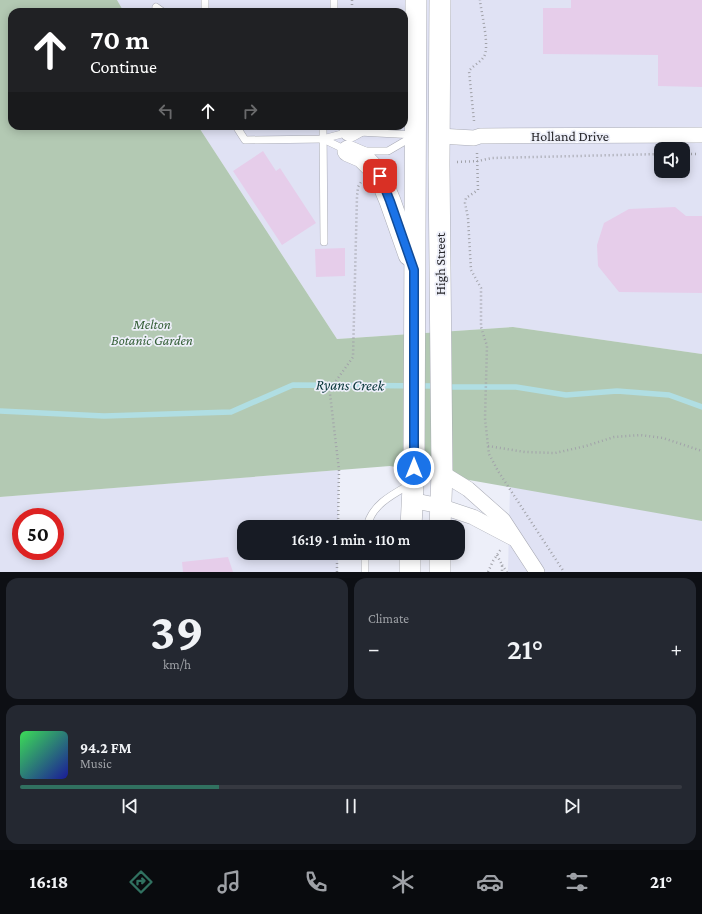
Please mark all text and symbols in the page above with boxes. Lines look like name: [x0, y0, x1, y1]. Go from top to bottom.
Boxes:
icon: ahead: [24, 24, 76, 76]
text: 70 m: [90, 24, 149, 55]
text: Continue: [90, 57, 157, 77]
icon: left: [155, 100, 177, 122]
icon: ahead: [197, 100, 219, 122]
icon: right: [239, 100, 261, 122]
street label: Holland Drive: [531, 128, 609, 144]
map controls: [654, 142, 690, 178]
button: sound: [654, 142, 690, 178]
pin: [363, 159, 397, 193]
icon: arrive: [369, 165, 391, 187]
street label: High Street: [432, 232, 448, 295]
park label: Melton Botanic Garden: [111, 316, 193, 348]
water label: Ryans Creek: [316, 376, 386, 395]
position arrow: [393, 447, 435, 489]
speed limit sign: 50: [12, 508, 64, 560]
text: 16:19 · 1 min · 110 m: [292, 532, 410, 548]
text: 39: [150, 602, 204, 660]
text: Climate: [368, 611, 409, 626]
text: 21°: [507, 632, 543, 665]
text: −: [368, 636, 380, 661]
text: +: [670, 636, 682, 661]
text: km/h: [163, 657, 191, 672]
text: 94.2 FM: [80, 740, 132, 756]
text: Music: [80, 756, 112, 771]
icon: previous: [119, 795, 141, 817]
icon: pause: [340, 795, 362, 817]
icon: next: [561, 795, 583, 817]
icon: directions: [127, 868, 155, 896]
icon: music: [215, 868, 243, 896]
icon: phone: [302, 868, 330, 896]
icon: climate: [389, 868, 417, 896]
icon: car: [476, 868, 504, 896]
icon: filters: [563, 868, 591, 896]
text: 16:18: [30, 872, 68, 892]
text: 21°: [650, 872, 672, 892]

